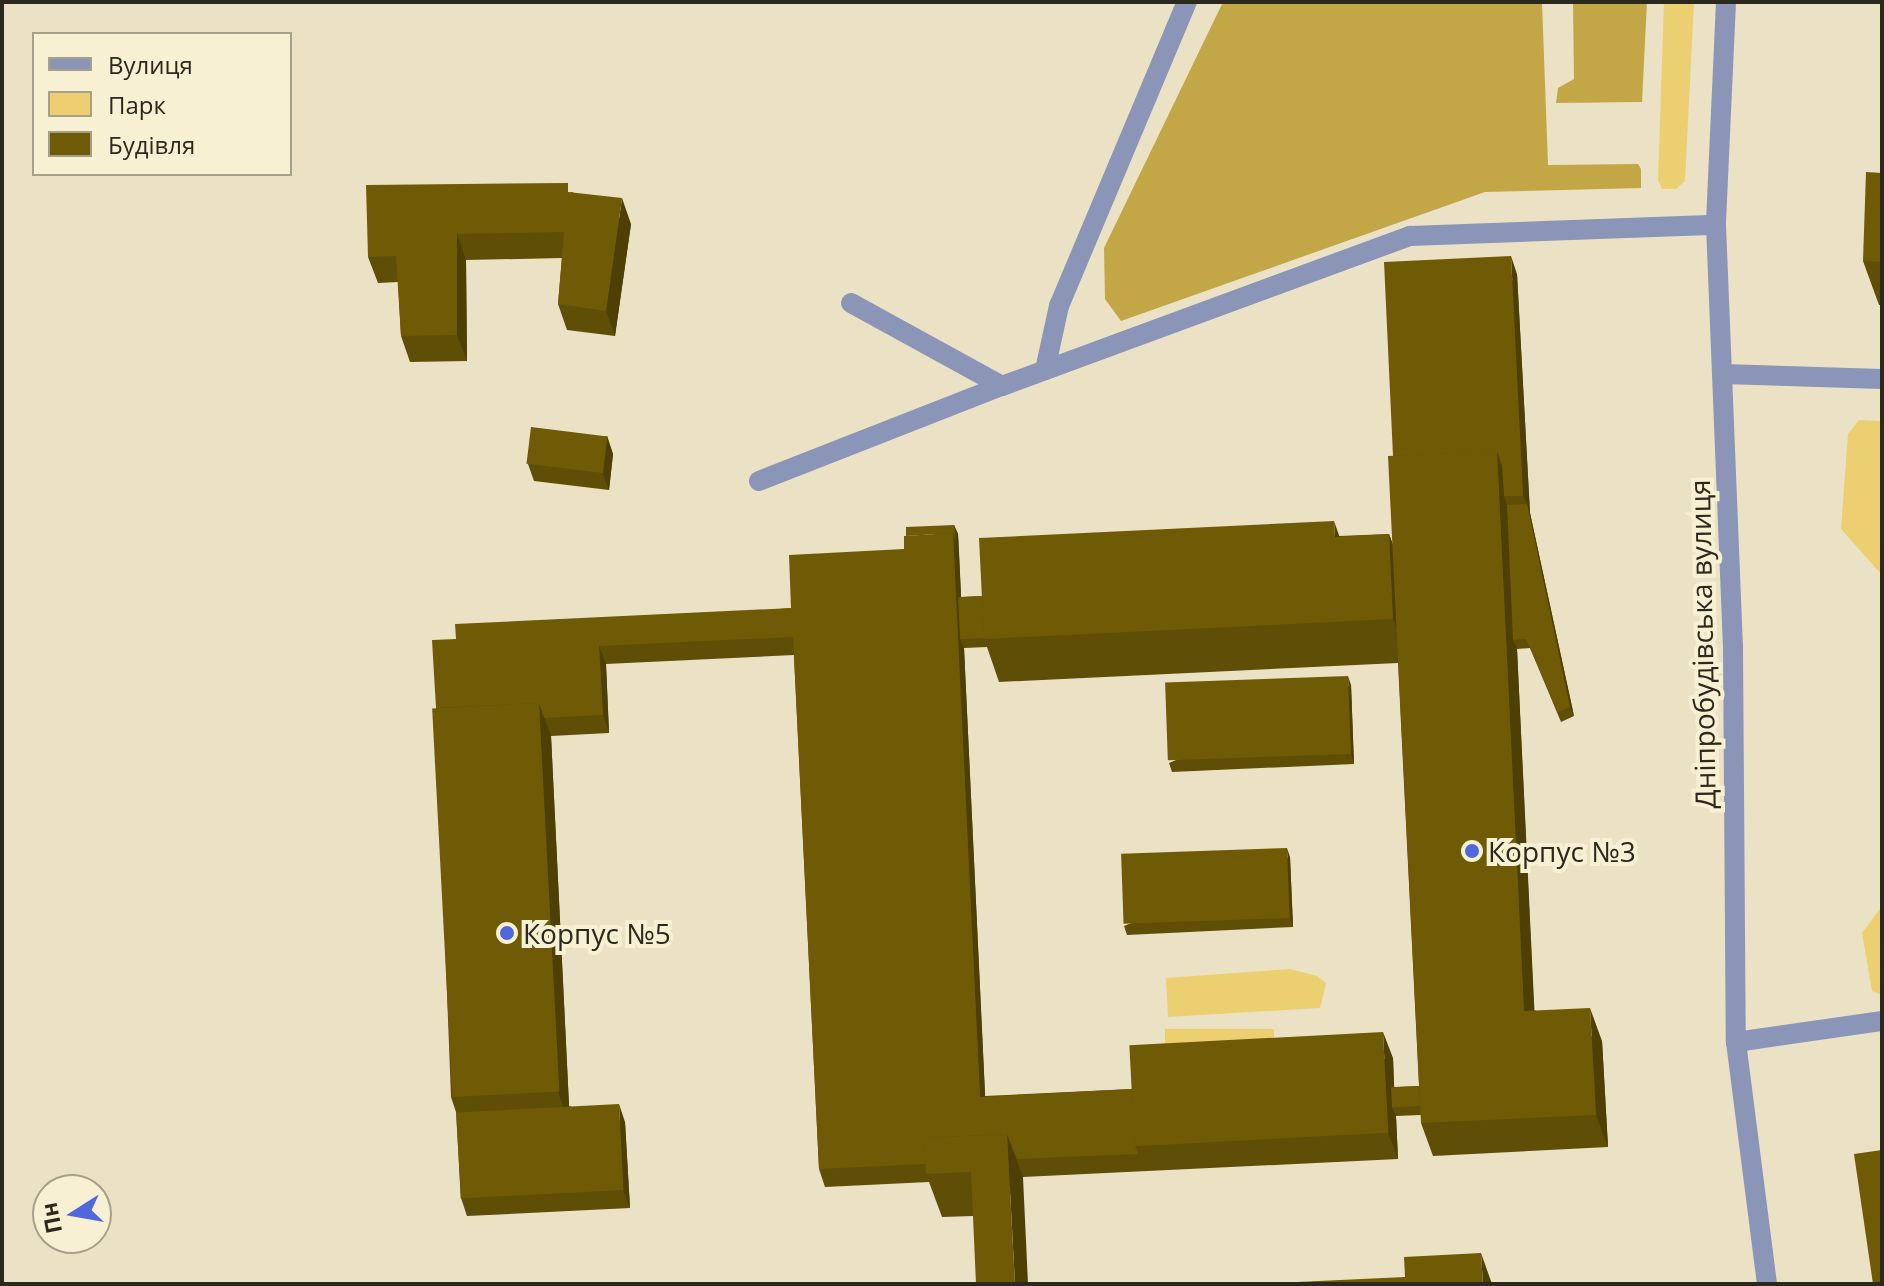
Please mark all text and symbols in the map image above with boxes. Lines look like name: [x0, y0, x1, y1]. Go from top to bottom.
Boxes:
legend: [32, 32, 292, 176]
text: Вулиця: [108, 48, 193, 81]
text: Парк: [108, 88, 166, 121]
text: Будівля: [108, 128, 195, 161]
street label: Дніпробудівська вулиця: [1682, 479, 1722, 809]
place label: Корпус №3: [1488, 834, 1636, 868]
marker: Корпус №3: [1463, 842, 1481, 860]
place label: Корпус №5: [523, 916, 671, 950]
marker: Корпус №5: [498, 924, 516, 942]
north arrow: [32, 1174, 112, 1254]
text: Пн: [33, 1200, 68, 1236]

